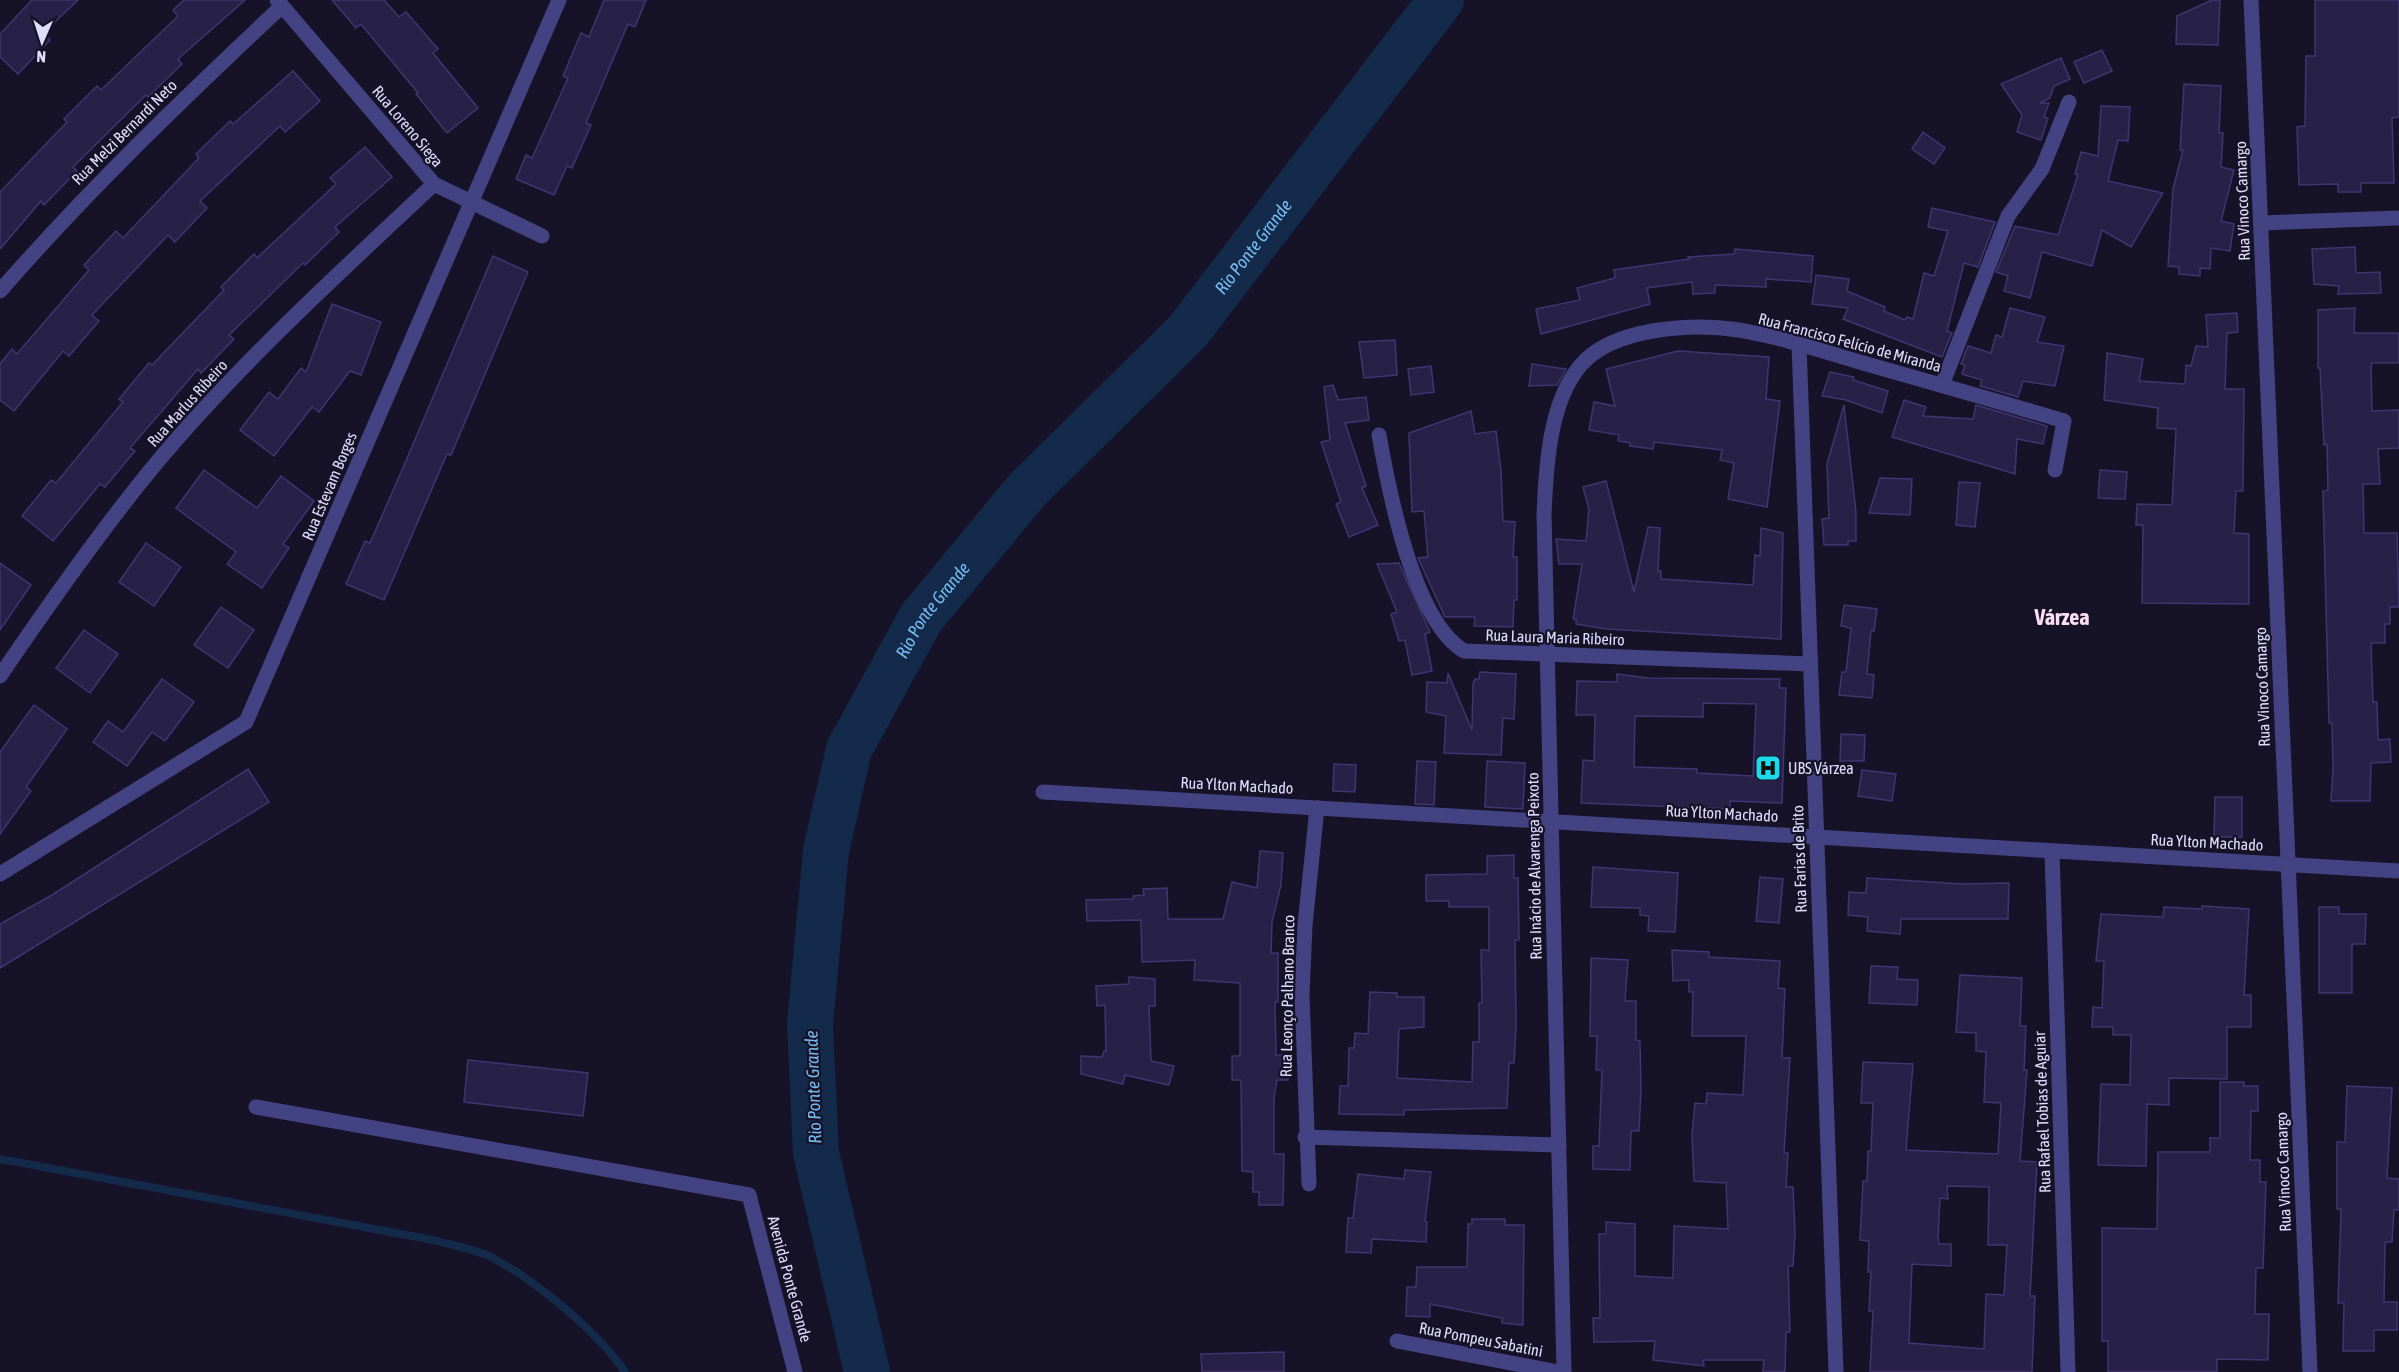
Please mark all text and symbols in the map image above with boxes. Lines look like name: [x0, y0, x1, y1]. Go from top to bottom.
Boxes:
north arrow: [12, 12, 72, 72]
text: N: [36, 48, 46, 66]
street label: Rua Melzi Bernardi Neto: [68, 76, 180, 188]
street label: Rua Loreno Siega: [368, 82, 447, 171]
street label: Rua Vinoco Camargo: [2231, 141, 2254, 261]
water label: Rio Ponte Grande: [1210, 195, 1296, 298]
street label: Rua Francisco Felício de Miranda: [1757, 309, 1943, 375]
street label: Rua Marlus Ribeiro: [143, 356, 231, 450]
street label: Rua Estevam Borges: [298, 429, 361, 543]
water label: Rio Ponte Grande: [891, 557, 974, 661]
district label: Várzea: [2034, 604, 2089, 630]
street label: Rua Laura Maria Ribeiro: [1485, 626, 1625, 648]
street label: Rua Vinoco Camargo: [2251, 627, 2274, 747]
hospital icon: UBS Várzea: [1753, 753, 1783, 783]
place label: UBS Várzea: [1788, 759, 1854, 777]
street label: Rua Inácio de Alvarenga Peixoto: [1523, 772, 1546, 960]
street label: Rua Ylton Machado: [1180, 773, 1294, 797]
street label: Rua Ylton Machado: [1665, 801, 1779, 825]
street label: Rua Farias de Brito: [1788, 805, 1810, 913]
street label: Rua Ylton Machado: [2150, 830, 2264, 854]
street label: Rua Leonço Palhano Branco: [1277, 915, 1298, 1077]
water label: Rio Ponte Grande: [801, 1030, 825, 1144]
street label: Rua Rafael Tobias de Aguiar: [2030, 1031, 2055, 1193]
street label: Rua Vinoco Camargo: [2272, 1112, 2295, 1232]
street label: Avenida Ponte Grande: [764, 1214, 816, 1344]
street label: Rua Pompeu Sabatini: [1417, 1318, 1544, 1361]

